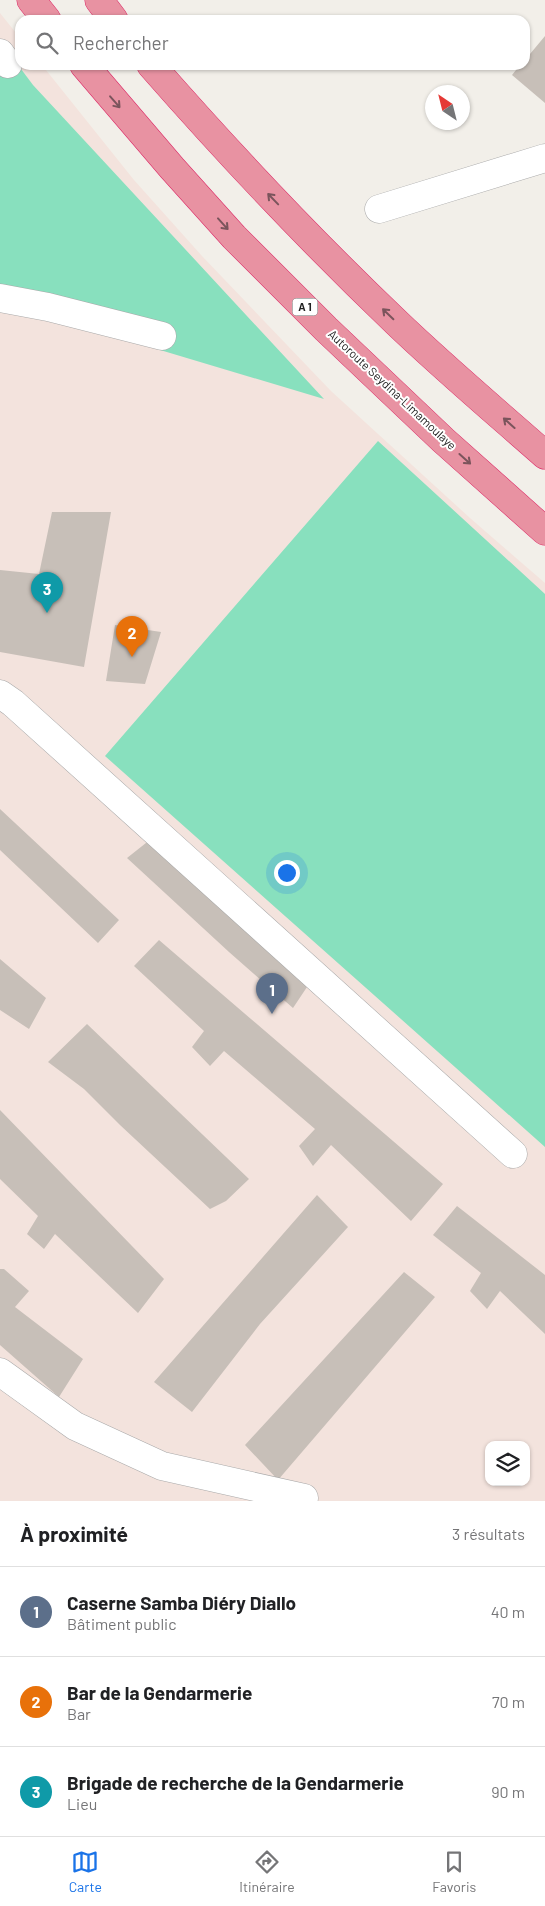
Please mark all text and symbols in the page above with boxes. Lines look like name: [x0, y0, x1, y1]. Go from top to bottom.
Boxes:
search box: [15, 15, 530, 70]
icon: search: [33, 29, 61, 57]
text: Rechercher: [73, 31, 169, 54]
north arrow: [425, 85, 470, 130]
one-way arrow: [110, 95, 121, 108]
one-way arrow: [267, 193, 279, 205]
one-way arrow: [217, 218, 229, 231]
road number: A 1: [292, 298, 318, 316]
one-way arrow: [382, 308, 394, 320]
street label: Autoroute Seydina-Limamoulaye: [326, 326, 459, 452]
one-way arrow: [502, 417, 515, 429]
one-way arrow: [458, 453, 471, 465]
pin: 3: [31, 572, 63, 613]
pin: 2: [116, 616, 148, 657]
your location: [274, 860, 300, 886]
pin: 1: [256, 973, 288, 1014]
map controls: [485, 1441, 530, 1486]
button: layers: [485, 1441, 530, 1486]
text: À proximité: [20, 1521, 128, 1546]
text: 3 résultats: [452, 1524, 525, 1543]
text: Caserne Samba Diéry Diallo: [67, 1591, 296, 1614]
text: 1: [33, 1602, 39, 1621]
text: 40 m: [491, 1602, 525, 1621]
text: Bâtiment public: [67, 1614, 177, 1633]
text: Bar de la Gendarmerie: [67, 1681, 252, 1704]
text: 2: [32, 1692, 40, 1711]
text: 70 m: [492, 1692, 525, 1711]
text: Bar: [67, 1704, 91, 1723]
text: Brigade de recherche de la Gendarmerie: [67, 1771, 404, 1794]
text: 3: [32, 1782, 40, 1801]
text: 90 m: [491, 1782, 525, 1801]
text: Lieu: [67, 1794, 97, 1813]
tab: Carte: [69, 1848, 102, 1895]
tab: Itinéraire: [239, 1848, 295, 1895]
tab: Favoris: [432, 1848, 476, 1895]

